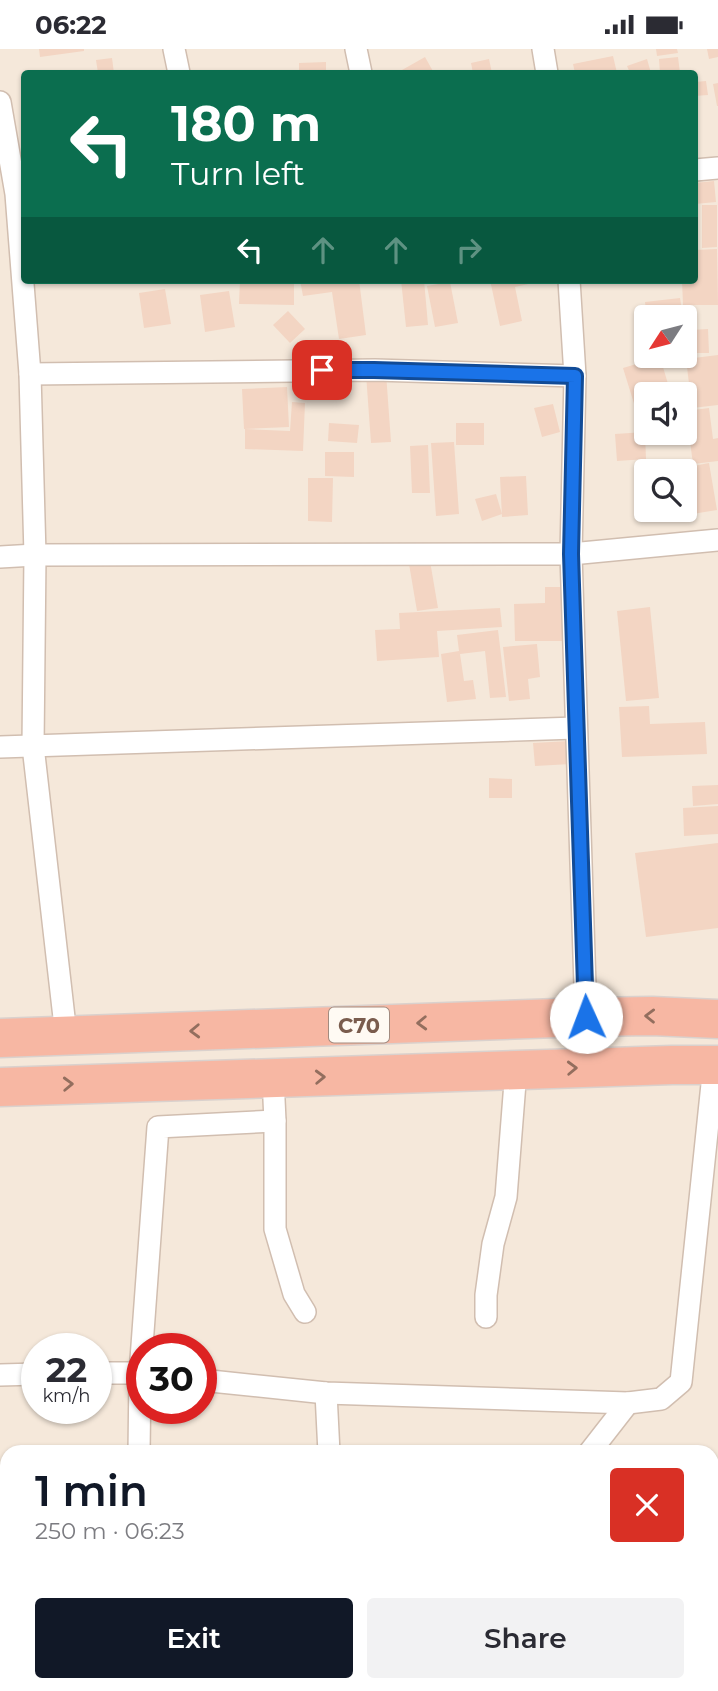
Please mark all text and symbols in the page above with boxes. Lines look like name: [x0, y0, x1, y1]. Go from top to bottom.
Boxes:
text: 06:22: [35, 9, 107, 41]
text: 180 m: [171, 94, 321, 153]
icon: left: [56, 98, 147, 189]
text: Turn left: [171, 154, 305, 193]
icon: left: [231, 231, 269, 269]
icon: ahead: [304, 231, 342, 269]
icon: ahead: [377, 231, 415, 269]
icon: right: [450, 231, 488, 269]
north arrow: [634, 305, 696, 367]
map controls: [634, 305, 697, 522]
pin: [292, 340, 352, 400]
icon: arrive: [303, 351, 341, 389]
button: sound: [634, 382, 697, 445]
button: search: [634, 459, 697, 522]
position arrow: [549, 980, 623, 1054]
road number: C70: [329, 1007, 389, 1042]
one-way arrow: [644, 1008, 655, 1024]
one-way arrow: [417, 1015, 428, 1030]
one-way arrow: [189, 1023, 200, 1038]
one-way arrow: [567, 1061, 578, 1076]
one-way arrow: [315, 1069, 326, 1084]
one-way arrow: [63, 1077, 74, 1092]
speed limit sign: 30: [126, 1333, 217, 1424]
text: 22: [46, 1348, 87, 1391]
text: km/h: [42, 1385, 91, 1407]
text: 1 min: [35, 1465, 148, 1517]
button: close: [610, 1468, 684, 1542]
text: 250 m · 06:23: [35, 1517, 185, 1545]
button: Exit: [35, 1598, 353, 1678]
button: Share: [367, 1598, 684, 1678]

